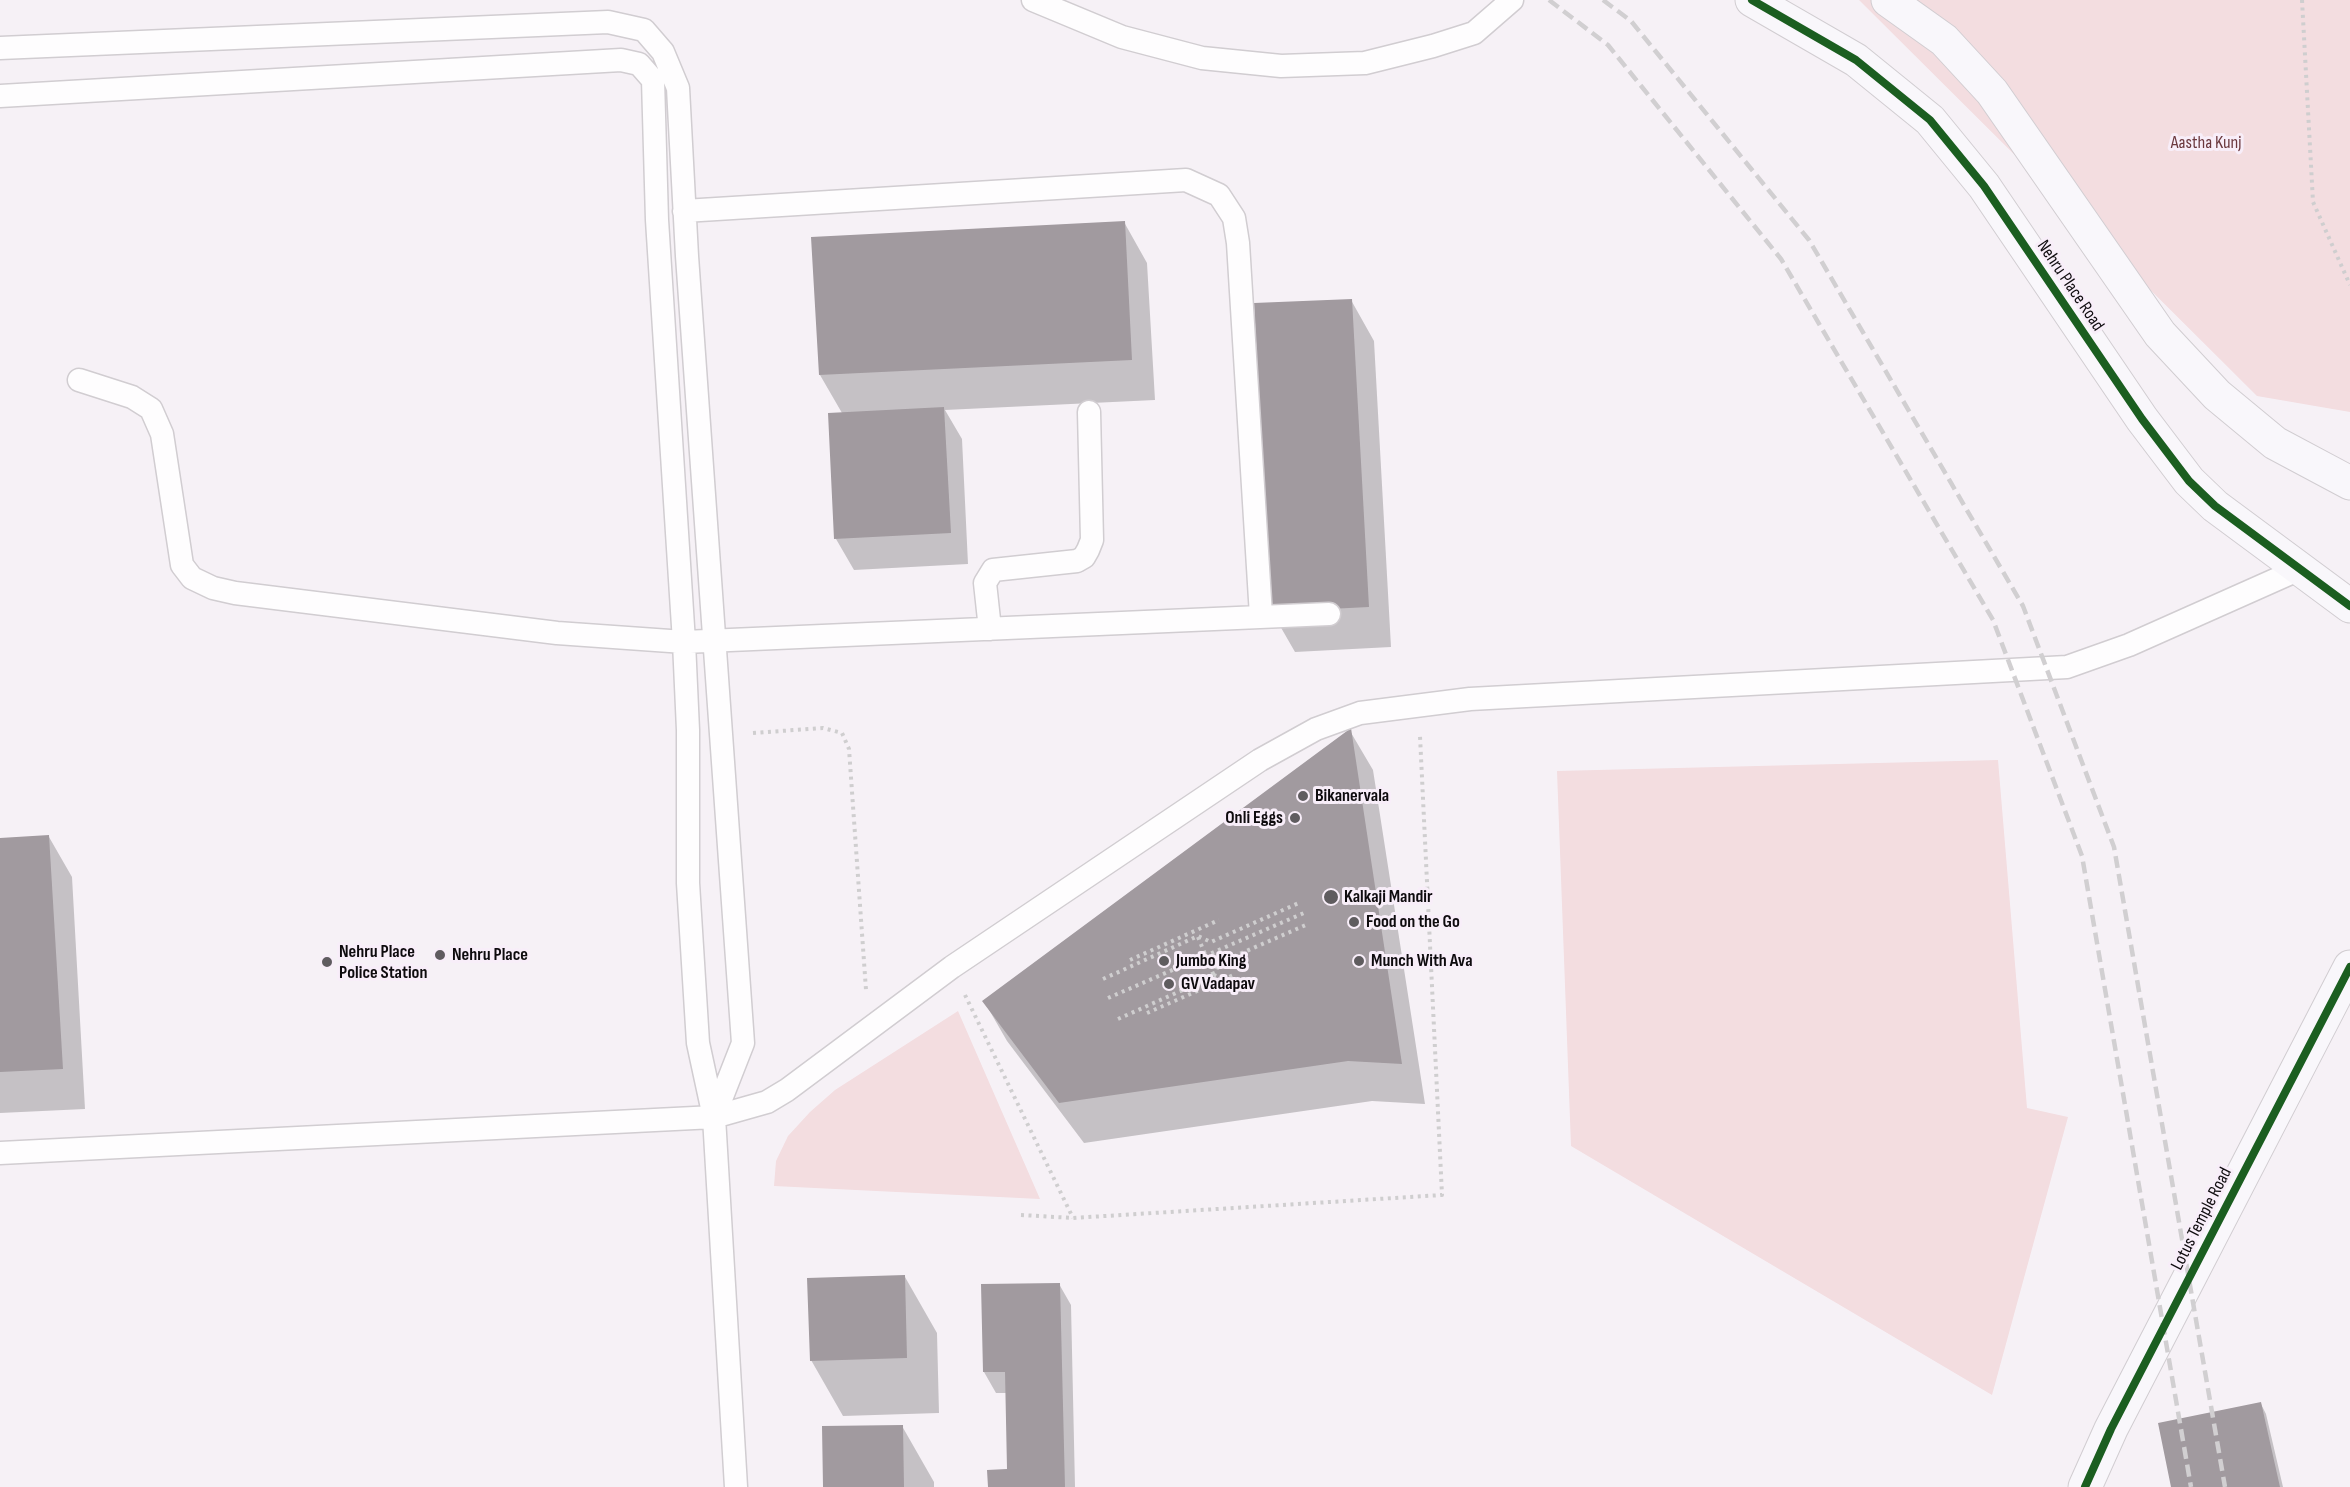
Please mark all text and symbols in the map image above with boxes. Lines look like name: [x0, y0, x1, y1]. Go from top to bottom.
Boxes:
park label: Aastha Kunj: [2171, 132, 2241, 154]
street label: Nehru Place Road: [2032, 237, 2108, 335]
place label: Bikanervala: [1315, 785, 1389, 807]
marker: Bikanervala: [1296, 789, 1310, 803]
place label: Onli Eggs: [1225, 807, 1283, 829]
marker: Onli Eggs: [1288, 811, 1302, 825]
place label: Kalkaji Mandir: [1344, 886, 1432, 908]
marker: Kalkaji Mandir: [1322, 888, 1340, 906]
place label: Food on the Go: [1366, 911, 1460, 933]
marker: Food on the Go: [1347, 915, 1361, 929]
place label: Nehru Place Police Station: [339, 941, 427, 984]
place label: Nehru Place: [452, 944, 528, 966]
marker: Nehru Place: [433, 948, 447, 962]
place label: Jumbo King: [1176, 950, 1246, 972]
place label: Munch With Ava: [1371, 950, 1472, 972]
marker: Jumbo King: [1157, 954, 1171, 968]
marker: Munch With Ava: [1352, 954, 1366, 968]
marker: Nehru Place Police Station: [320, 955, 334, 969]
place label: GV Vadapav: [1181, 973, 1255, 995]
marker: GV Vadapav: [1162, 977, 1176, 991]
street label: Lotus Temple Road: [2167, 1164, 2237, 1274]

